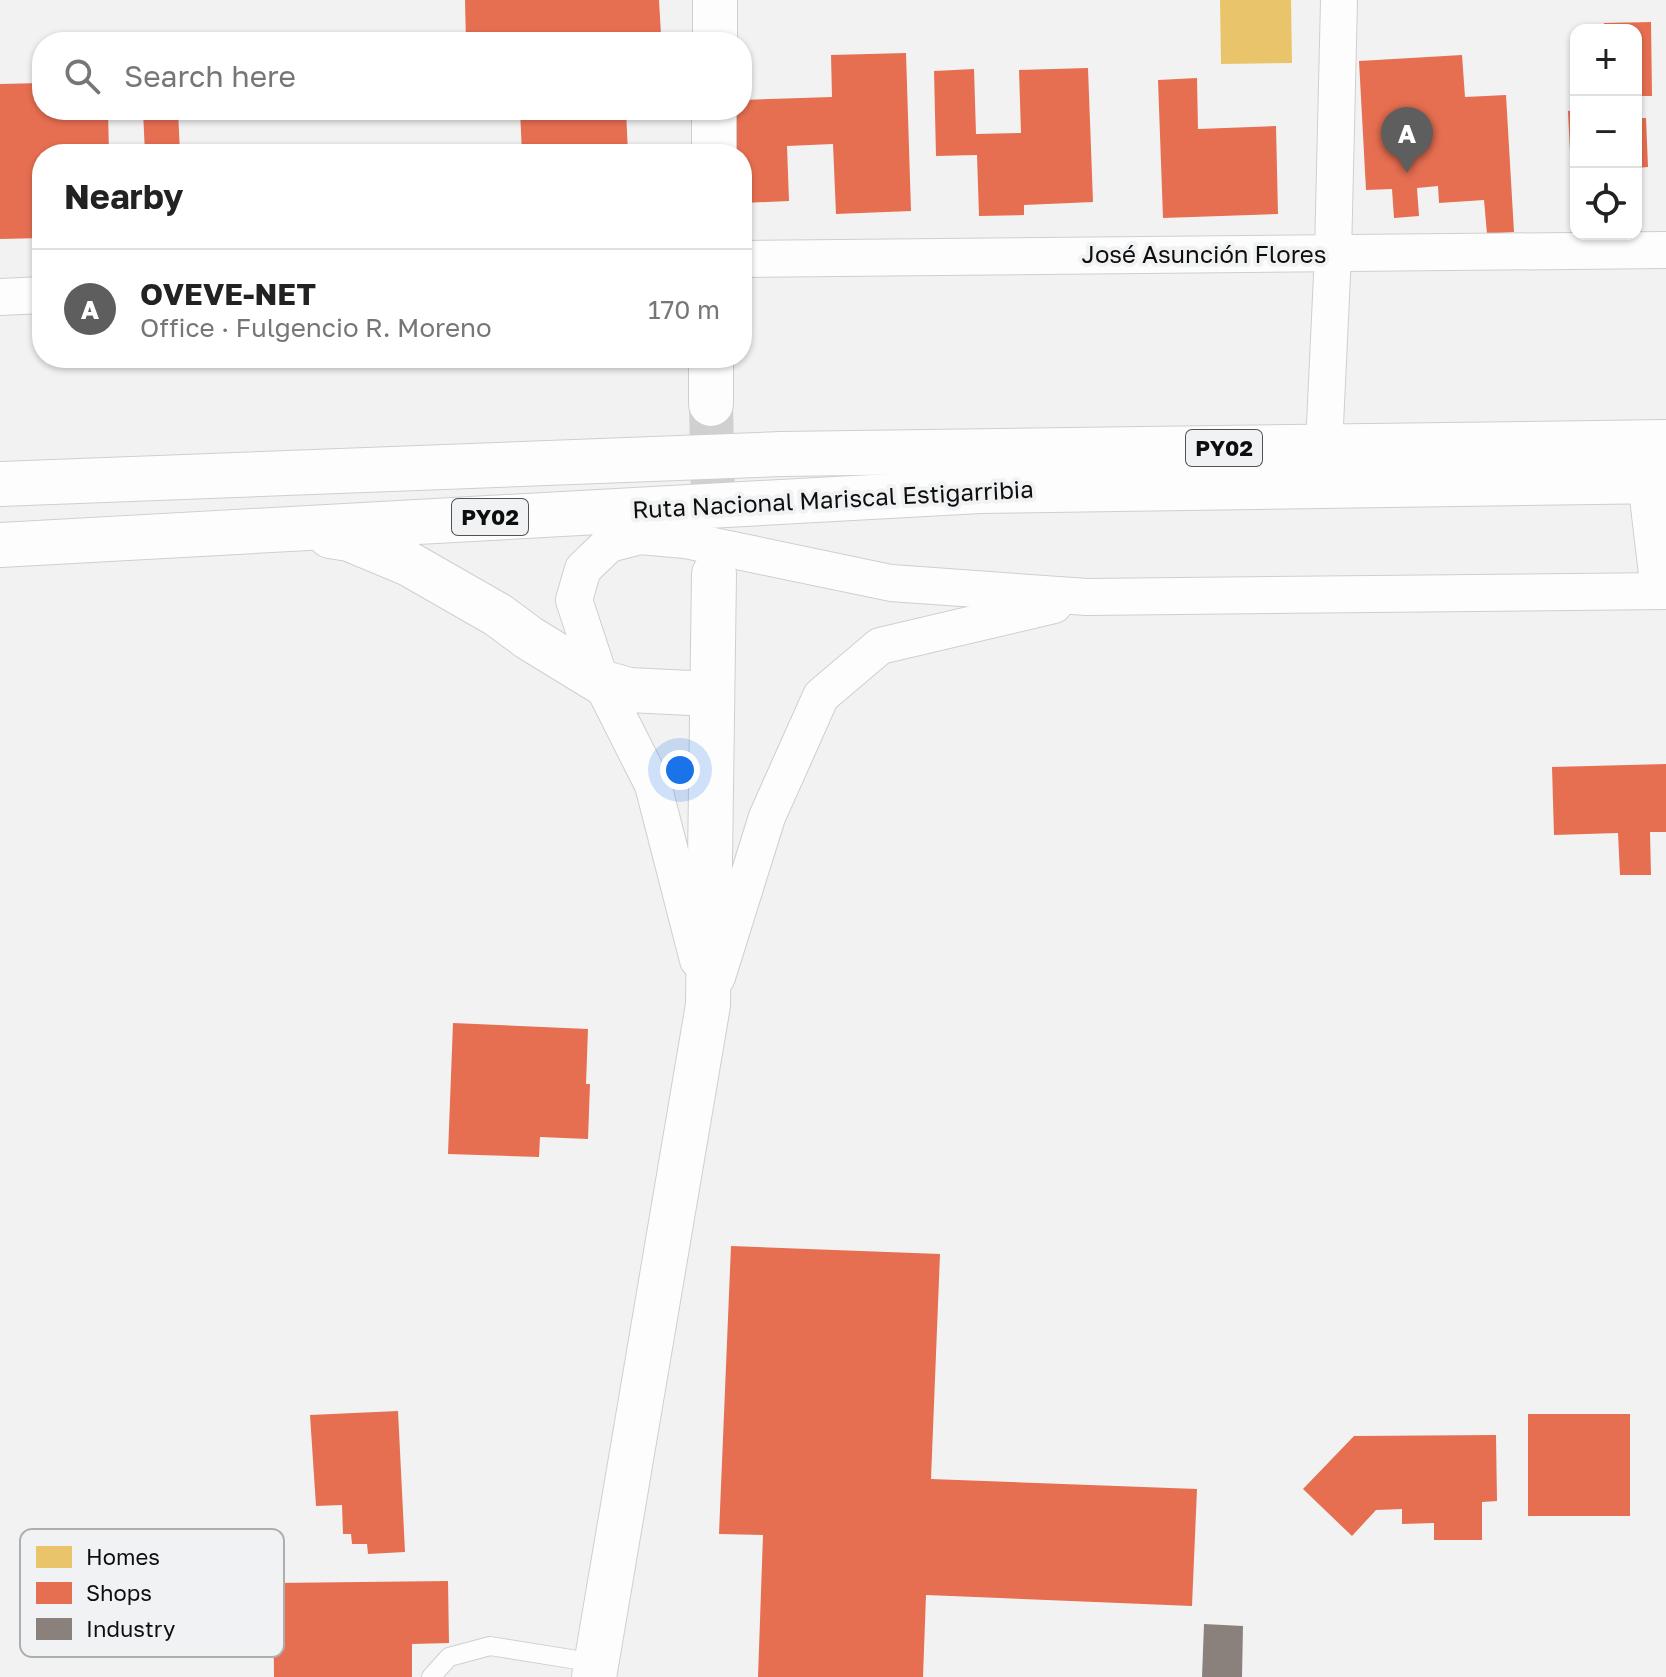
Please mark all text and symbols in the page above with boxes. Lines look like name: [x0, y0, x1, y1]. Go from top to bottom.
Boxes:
map controls: [1570, 24, 1642, 240]
button: +: [1570, 24, 1642, 96]
search box: [32, 32, 752, 120]
icon: search: [60, 54, 104, 98]
text: Search here: [124, 58, 296, 94]
button: −: [1570, 96, 1642, 168]
pin: A: [1381, 107, 1433, 173]
button: locate: [1570, 168, 1642, 240]
text: Nearby: [64, 176, 184, 216]
street label: José Asunción Flores: [1082, 239, 1326, 268]
text: OVEVE-NET: [140, 276, 316, 312]
text: A: [81, 294, 99, 325]
text: 170 m: [648, 294, 720, 325]
text: Office · Fulgencio R. Moreno: [140, 312, 492, 343]
road number: PY02: [1186, 430, 1262, 466]
street label: Ruta Nacional Mariscal Estigarribia: [631, 474, 1034, 523]
road number: PY02: [452, 499, 528, 535]
your location: [660, 750, 700, 790]
legend: [20, 1529, 284, 1657]
text: Homes: [86, 1543, 160, 1570]
text: Shops: [86, 1579, 152, 1606]
text: Industry: [86, 1615, 175, 1642]

